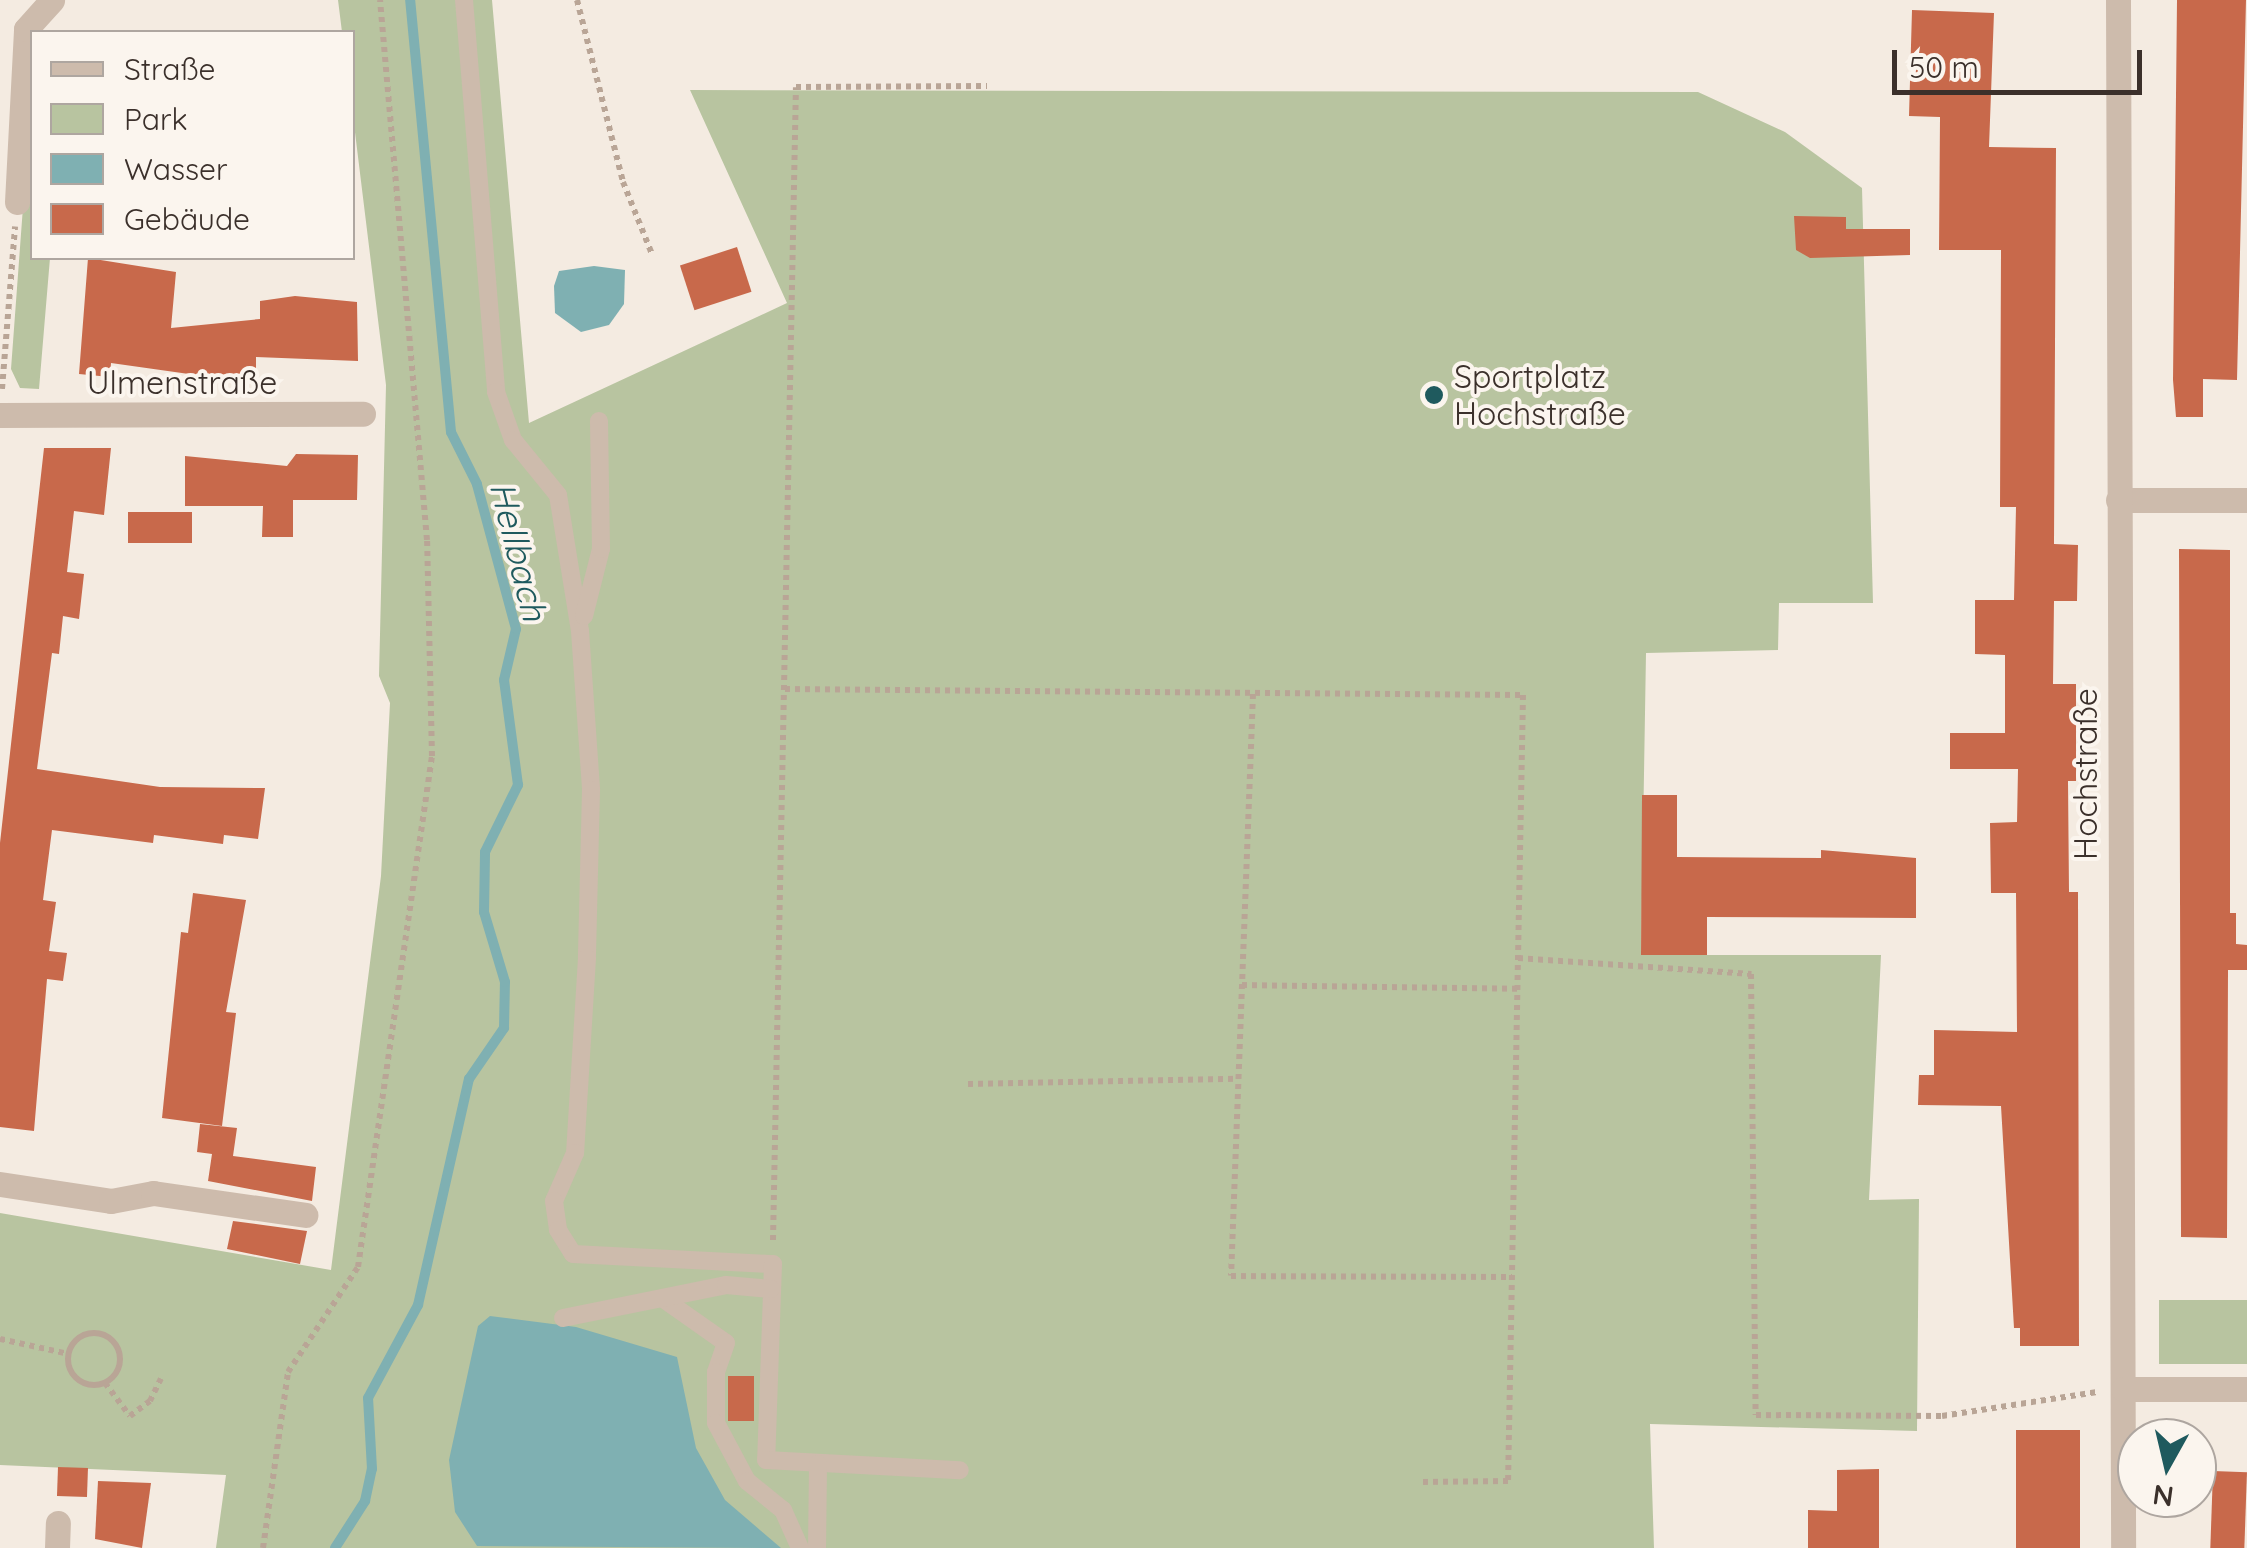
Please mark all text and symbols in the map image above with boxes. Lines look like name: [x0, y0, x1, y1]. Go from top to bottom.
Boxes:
legend: [30, 30, 355, 260]
scale bar: [1897, 30, 2147, 92]
text: 50 m: [1909, 48, 1979, 86]
text: Straße: [124, 50, 216, 88]
text: Park: [124, 100, 188, 138]
text: Wasser: [124, 150, 228, 188]
text: Gebäude: [124, 200, 250, 238]
place label: Sportplatz Hochstraße: [1454, 358, 1626, 433]
street label: Ulmenstraße: [87, 363, 277, 401]
marker: Sportplatz Hochstraße: [1423, 384, 1445, 406]
water label: Hellbach: [482, 477, 556, 625]
street label: Hochstraße: [2066, 688, 2104, 860]
north arrow: [2117, 1418, 2217, 1518]
text: N: [2150, 1477, 2176, 1515]

